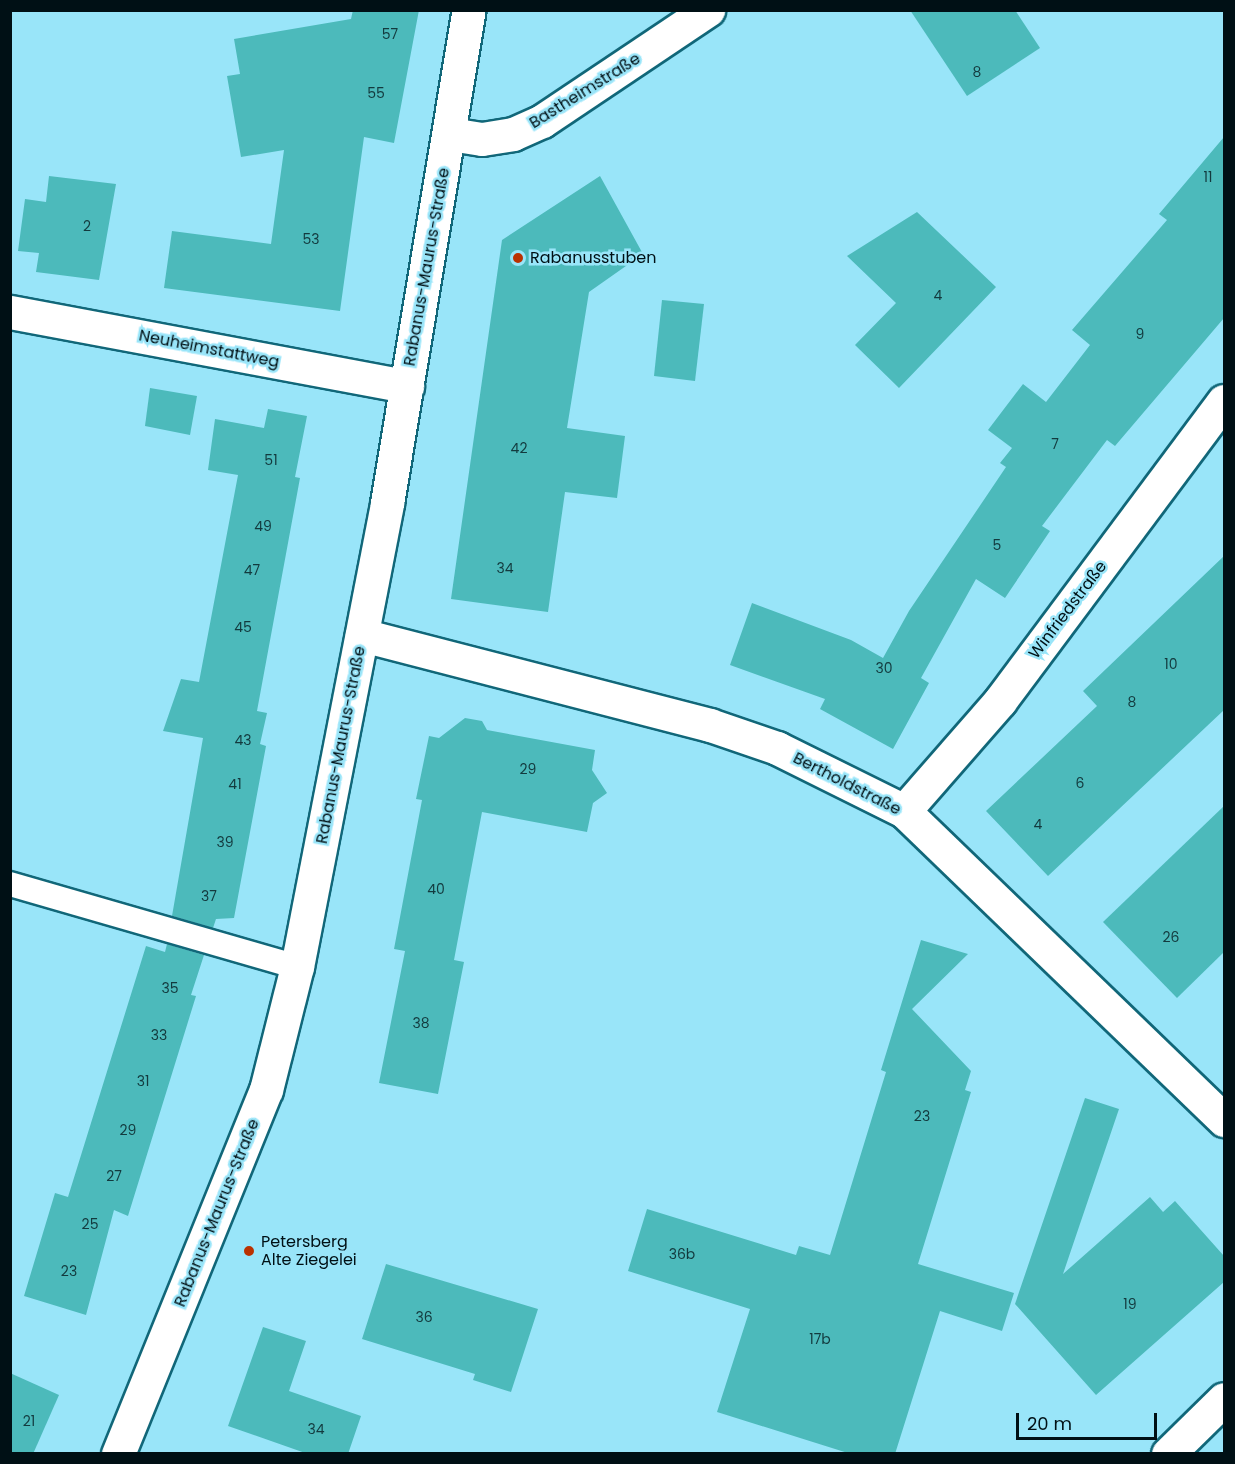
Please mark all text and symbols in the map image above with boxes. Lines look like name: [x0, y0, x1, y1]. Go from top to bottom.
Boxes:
house number: 57: [382, 26, 398, 42]
street label: Bastheimstraße: [526, 49, 644, 133]
house number: 8: [973, 64, 981, 80]
house number: 55: [367, 85, 385, 101]
street label: Rabanus-Maurus-Straße: [400, 166, 454, 368]
house number: 11: [1204, 169, 1212, 185]
house number: 2: [83, 218, 91, 234]
house number: 53: [302, 231, 320, 247]
place label: Rabanusstuben: [530, 248, 656, 268]
marker: Rabanusstuben: [511, 251, 525, 265]
house number: 4: [934, 287, 942, 303]
street label: Neuheimstattweg: [137, 326, 281, 372]
house number: 9: [1136, 326, 1144, 342]
house number: 7: [1051, 436, 1059, 452]
house number: 42: [511, 440, 527, 456]
house number: 51: [264, 452, 278, 468]
house number: 49: [254, 518, 272, 534]
house number: 5: [993, 537, 1001, 553]
street label: Winfriedstraße: [1025, 557, 1111, 663]
house number: 34: [496, 560, 514, 576]
house number: 47: [244, 562, 260, 578]
house number: 45: [234, 619, 252, 635]
street label: Rabanus-Maurus-Straße: [312, 645, 370, 845]
house number: 10: [1164, 656, 1178, 672]
house number: 30: [875, 660, 893, 676]
house number: 8: [1128, 694, 1136, 710]
house number: 43: [234, 732, 252, 748]
street label: Bertholdstraße: [790, 749, 904, 819]
house number: 29: [520, 761, 536, 777]
house number: 6: [1076, 775, 1084, 791]
house number: 41: [228, 776, 242, 792]
house number: 4: [1034, 816, 1042, 832]
house number: 39: [216, 834, 234, 850]
house number: 40: [427, 881, 445, 897]
house number: 37: [201, 888, 217, 904]
house number: 26: [1163, 929, 1179, 945]
house number: 35: [161, 980, 179, 996]
house number: 38: [412, 1015, 430, 1031]
house number: 33: [151, 1027, 167, 1043]
house number: 31: [137, 1073, 149, 1089]
house number: 23: [914, 1108, 930, 1124]
street label: Rabanus-Maurus-Straße: [170, 1116, 264, 1310]
house number: 29: [120, 1122, 136, 1138]
house number: 27: [106, 1168, 122, 1184]
house number: 25: [82, 1216, 98, 1232]
place label: Petersberg Alte Ziegelei: [261, 1232, 357, 1270]
marker: Petersberg Alte Ziegelei: [242, 1244, 256, 1258]
house number: 36b: [669, 1246, 695, 1262]
house number: 23: [61, 1263, 77, 1279]
house number: 19: [1123, 1296, 1137, 1312]
house number: 36: [415, 1309, 433, 1325]
house number: 17b: [809, 1331, 831, 1347]
scale bar: [1019, 1401, 1160, 1439]
text: 20 m: [1027, 1411, 1072, 1436]
house number: 21: [23, 1413, 35, 1429]
house number: 34: [307, 1421, 325, 1437]

